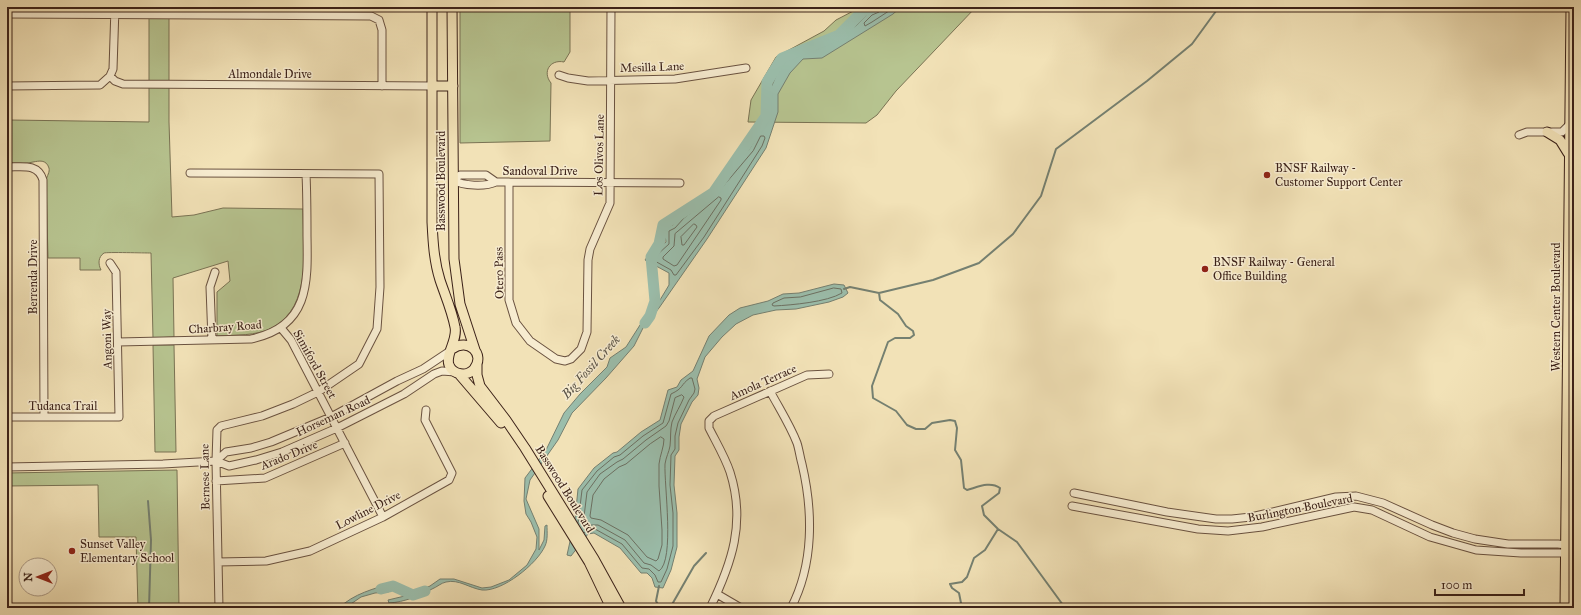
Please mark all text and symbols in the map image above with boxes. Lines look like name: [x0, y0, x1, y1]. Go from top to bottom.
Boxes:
street label: Mesilla Lane: [620, 59, 684, 75]
street label: Almondale Drive: [227, 67, 312, 81]
street label: Los Olivos Lane: [591, 114, 607, 196]
street label: Basswood Boulevard: [434, 131, 448, 231]
place label: BNSF Railway - Customer Support Center: [1275, 161, 1403, 189]
street label: Sandoval Drive: [503, 164, 577, 178]
marker: BNSF Railway - Customer Support Center: [1262, 170, 1272, 180]
street label: Berrenda Drive: [26, 240, 40, 314]
street label: Western Center Boulevard: [1549, 243, 1563, 371]
street label: Otero Pass: [492, 247, 506, 299]
place label: BNSF Railway - General Office Building: [1213, 255, 1336, 284]
marker: BNSF Railway - General Office Building: [1200, 264, 1210, 274]
street label: Angoni Way: [99, 308, 116, 370]
street label: Charbray Road: [188, 317, 262, 337]
street label: Simiford Street: [290, 327, 340, 402]
water label: Big Fossil Creek: [558, 332, 624, 403]
street label: Amola Terrace: [727, 361, 798, 403]
street label: Horseman Road: [294, 393, 372, 439]
street label: Tudanca Trail: [29, 399, 98, 413]
street label: Arado Drive: [258, 437, 320, 473]
street label: Basswood Boulevard: [532, 443, 598, 535]
street label: Bernese Lane: [197, 444, 213, 510]
street label: Lowline Drive: [333, 488, 403, 532]
street label: Burlington Boulevard: [1246, 491, 1354, 526]
place label: Sunset Valley Elementary School: [80, 537, 175, 565]
marker: Sunset Valley Elementary School: [67, 546, 77, 556]
north arrow: [18, 557, 58, 597]
scale bar: [1435, 571, 1524, 597]
text: N: [22, 572, 35, 582]
text: 100 m: [1441, 578, 1472, 592]

